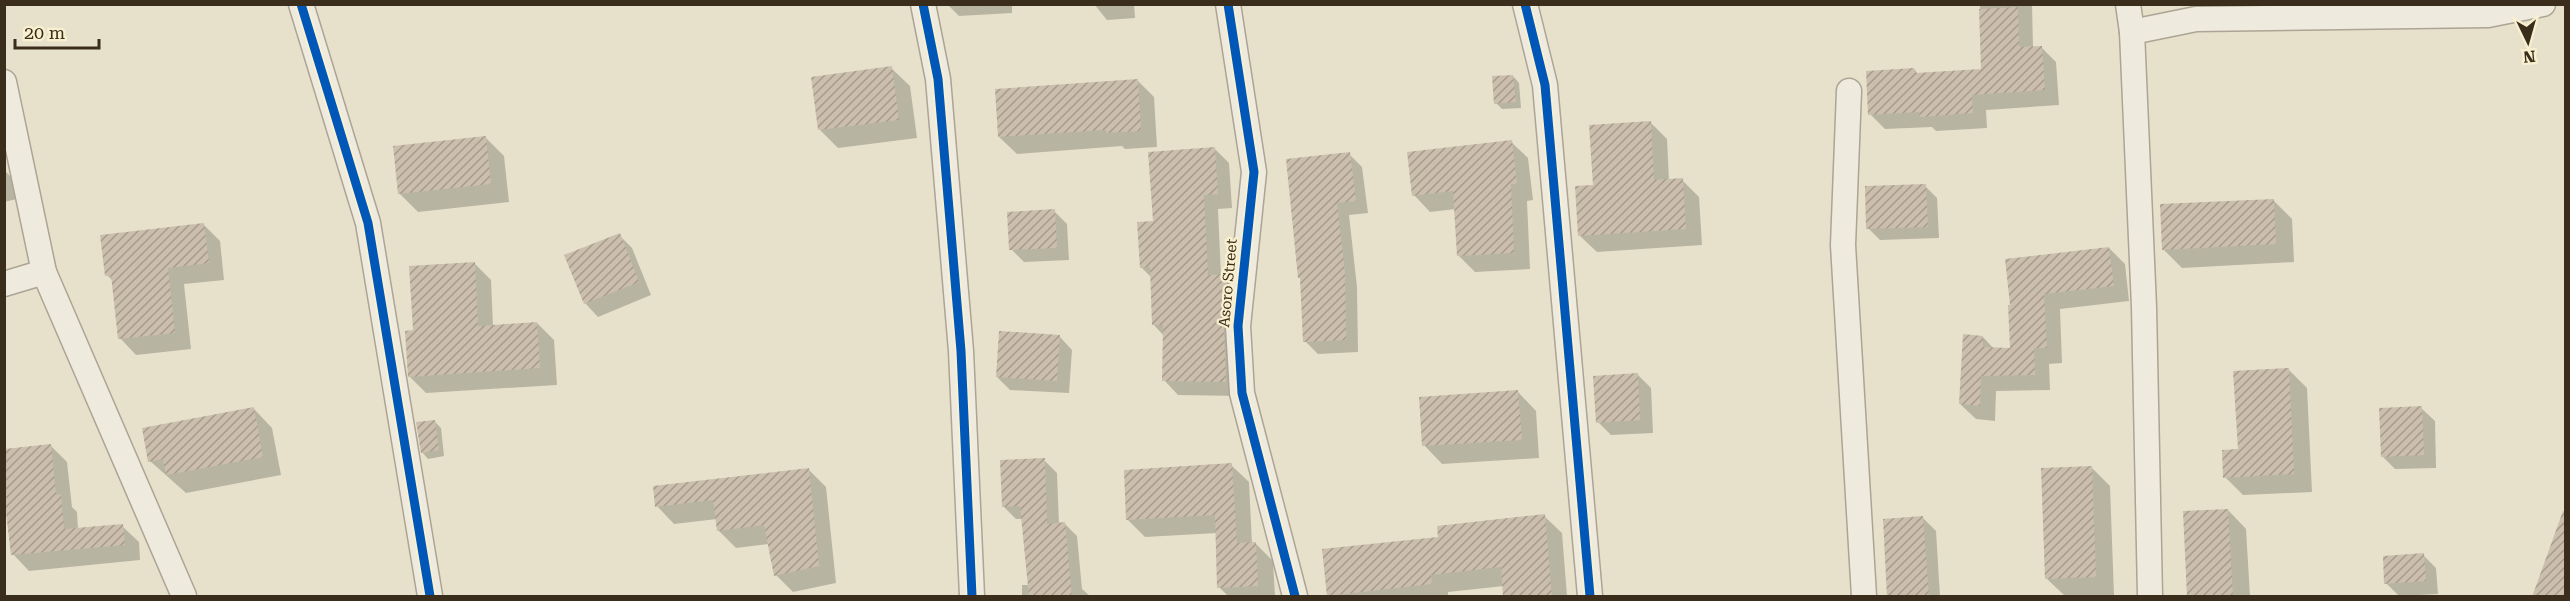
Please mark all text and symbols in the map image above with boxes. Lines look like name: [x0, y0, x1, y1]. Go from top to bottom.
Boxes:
scale bar: [15, 12, 99, 50]
north arrow: [2498, 12, 2558, 72]
text: 20 m: [24, 22, 65, 43]
text: N: [2522, 46, 2536, 66]
street label: Asoro Street: [1215, 238, 1241, 328]

